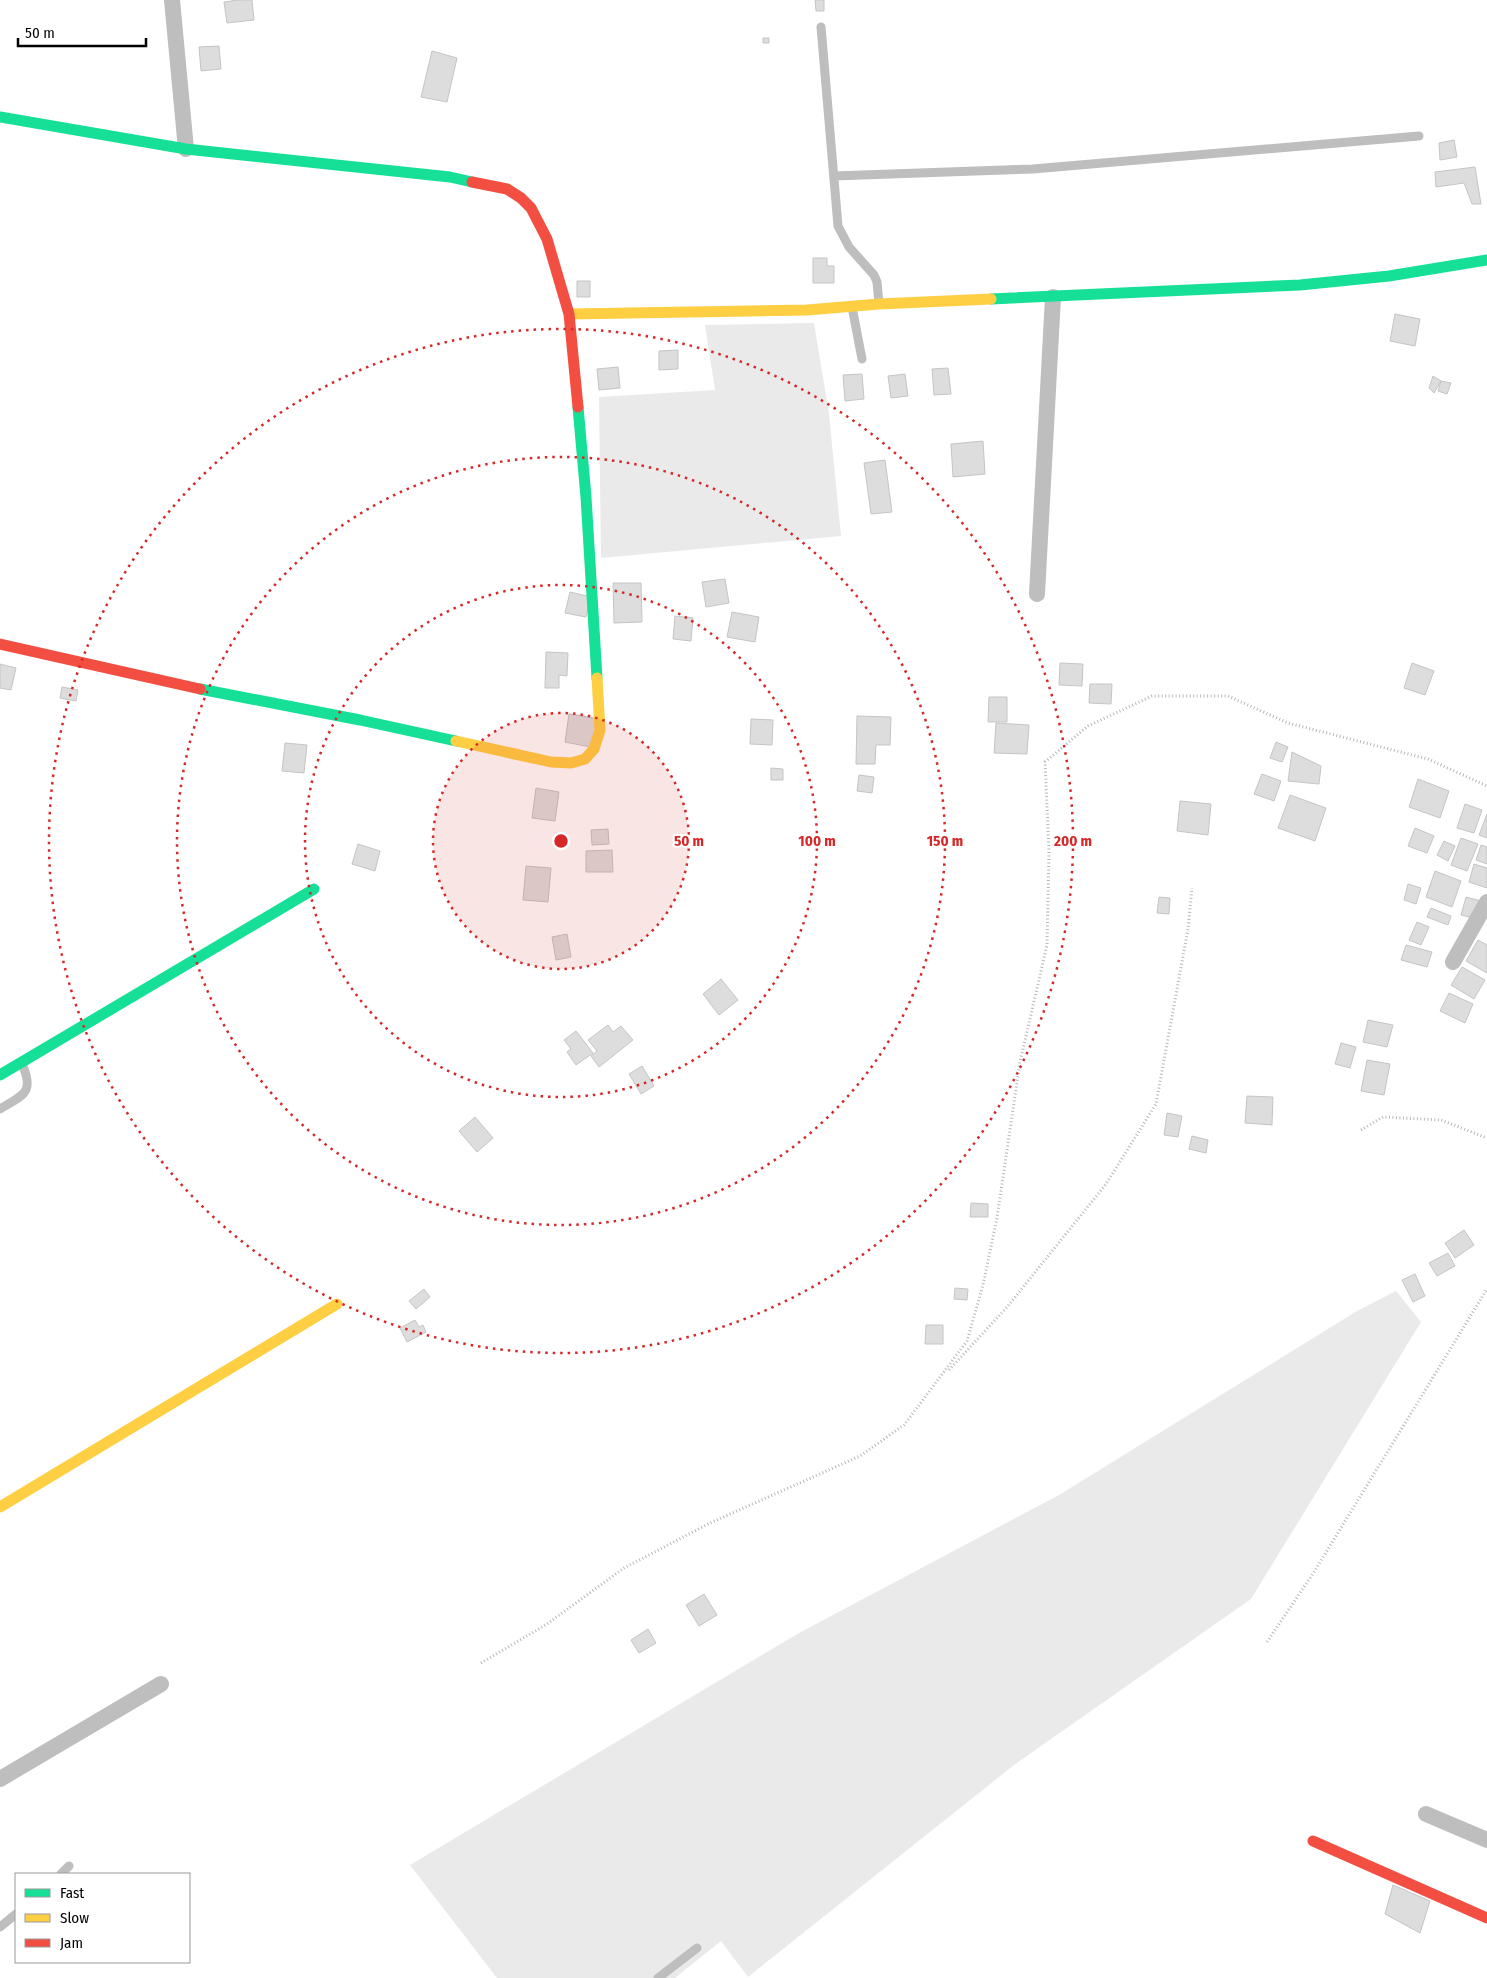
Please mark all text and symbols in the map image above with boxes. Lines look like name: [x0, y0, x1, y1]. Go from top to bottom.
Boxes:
scale bar: [18, 15, 145, 47]
text: 50 m: [25, 24, 55, 42]
centre of rings: [552, 832, 570, 850]
text: 50 m: [674, 832, 704, 850]
text: 100 m: [798, 832, 836, 850]
text: 150 m: [927, 832, 963, 850]
text: 200 m: [1053, 832, 1092, 850]
legend: [15, 1873, 190, 1963]
text: Fast: [60, 1884, 84, 1902]
text: Slow: [60, 1909, 89, 1927]
text: Jam: [60, 1934, 83, 1952]

